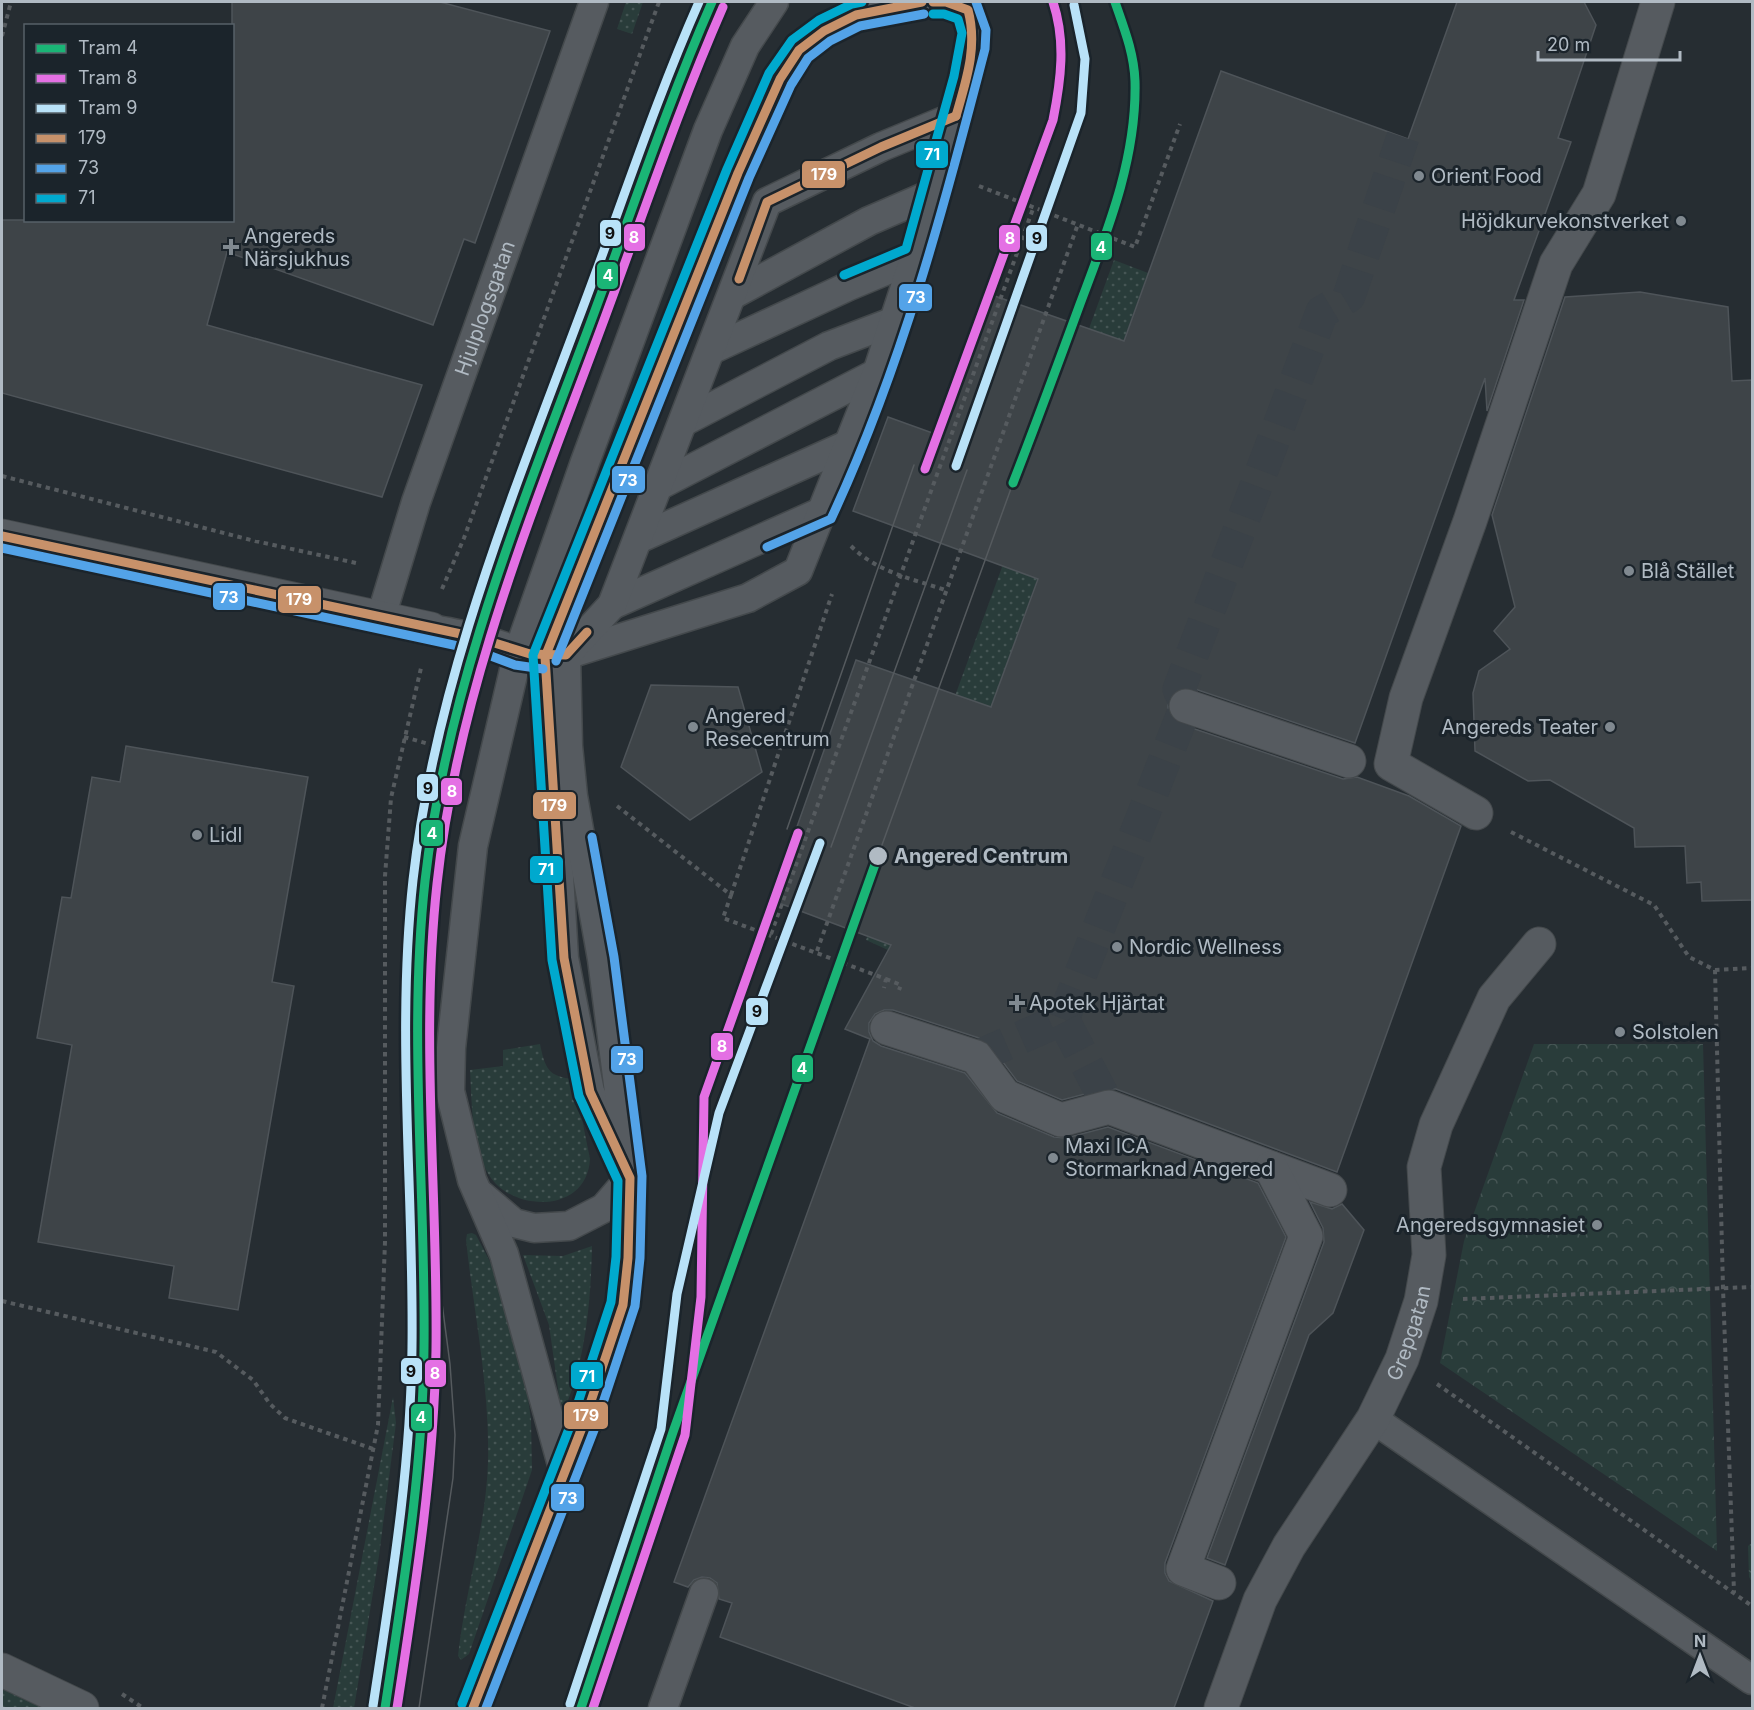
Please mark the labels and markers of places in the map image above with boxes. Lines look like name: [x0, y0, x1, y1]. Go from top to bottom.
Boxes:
place label: Orient Food: [1431, 164, 1542, 188]
marker: Orient Food: [1412, 169, 1426, 183]
place label: Höjdkurvekonstverket: [1461, 209, 1669, 233]
marker: Höjdkurvekonstverket: [1674, 214, 1688, 228]
place label: Angereds Närsjukhus: [244, 224, 350, 271]
marker: Angereds Närsjukhus: [222, 238, 240, 256]
place label: Blå Stället: [1641, 559, 1735, 583]
marker: Blå Stället: [1622, 564, 1636, 578]
place label: Angered Resecentrum: [705, 704, 830, 751]
place label: Angereds Teater: [1441, 715, 1598, 739]
marker: Angered Resecentrum: [686, 720, 700, 734]
marker: Angereds Teater: [1603, 720, 1617, 734]
place label: Lidl: [209, 823, 242, 847]
marker: Lidl: [190, 828, 204, 842]
place label: Angered Centrum: [894, 844, 1068, 868]
marker: Angered Centrum: [867, 845, 889, 867]
place label: Nordic Wellness: [1129, 935, 1282, 959]
marker: Nordic Wellness: [1110, 940, 1124, 954]
place label: Apotek Hjärtat: [1029, 991, 1165, 1015]
marker: Apotek Hjärtat: [1010, 996, 1024, 1010]
place label: Solstolen: [1632, 1020, 1719, 1044]
marker: Solstolen: [1613, 1025, 1627, 1039]
place label: Maxi ICA Stormarknad Angered: [1065, 1134, 1273, 1181]
marker: Maxi ICA Stormarknad Angered: [1046, 1151, 1060, 1165]
place label: Angeredsgymnasiet: [1396, 1213, 1585, 1237]
marker: Angeredsgymnasiet: [1590, 1218, 1604, 1232]

